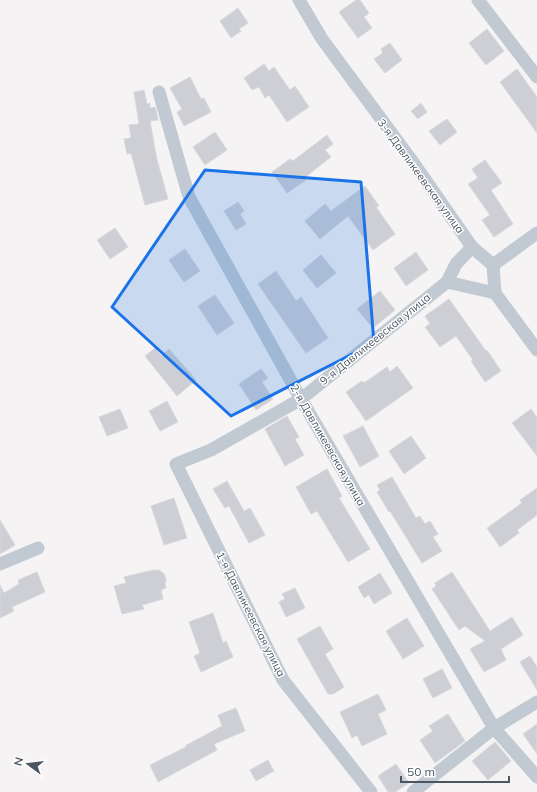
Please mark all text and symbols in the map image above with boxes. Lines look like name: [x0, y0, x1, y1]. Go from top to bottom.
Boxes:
street label: 3-я Давликеевская улица: [375, 116, 467, 236]
street label: 9-я Давликеевская улица: [317, 290, 433, 388]
street label: 2-я Давликеевская улица: [287, 382, 369, 508]
street label: 1-я Давликеевская улица: [213, 549, 289, 679]
north arrow: [8, 744, 48, 784]
text: N: [11, 756, 26, 767]
scale bar: [401, 758, 509, 784]
text: 50 m: [407, 764, 435, 779]

